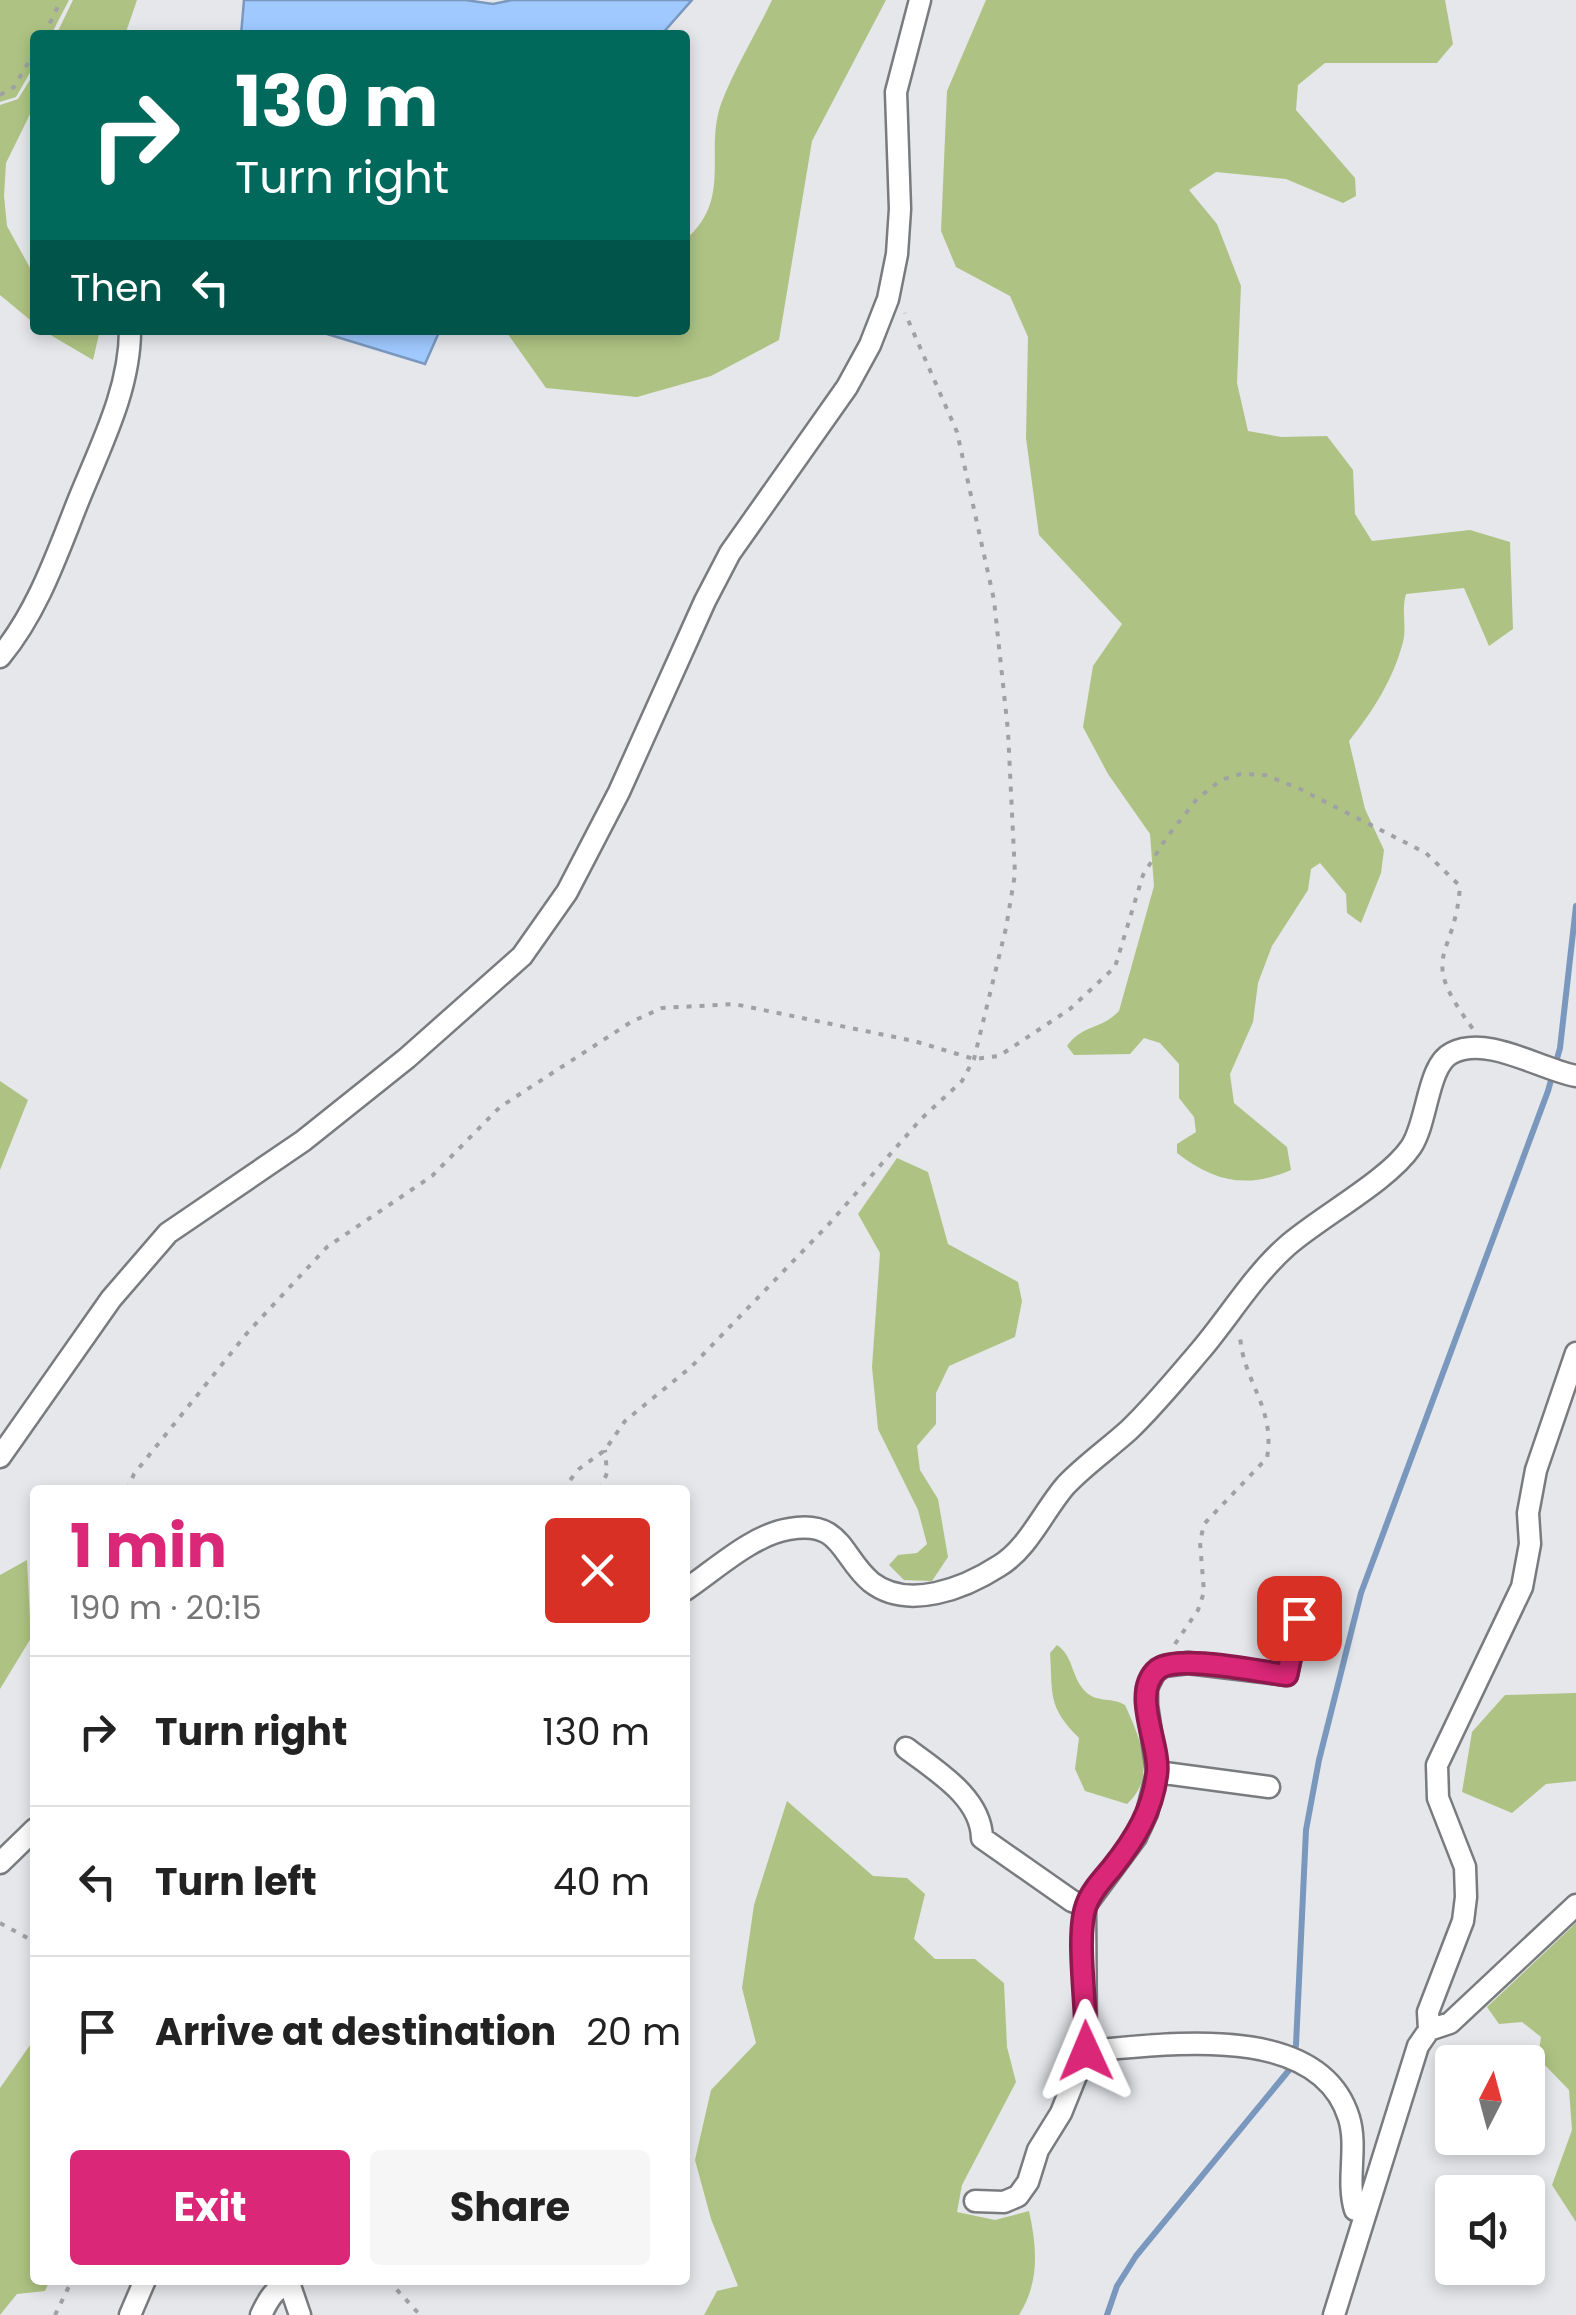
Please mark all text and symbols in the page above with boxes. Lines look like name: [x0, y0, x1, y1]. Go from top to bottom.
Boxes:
text: 130 m: [235, 52, 438, 151]
icon: right: [70, 70, 200, 200]
text: Turn right: [235, 146, 449, 209]
icon: left: [183, 260, 238, 315]
text: Then: [70, 261, 163, 314]
text: 1 min: [70, 1504, 227, 1588]
button: close: [545, 1518, 650, 1623]
pin: [1257, 1576, 1342, 1661]
text: 190 m · 20:15: [70, 1585, 262, 1630]
icon: arrive: [1272, 1591, 1327, 1646]
icon: right: [70, 1704, 125, 1759]
text: Turn right: [155, 1705, 347, 1758]
text: 130 m: [542, 1705, 650, 1758]
icon: left: [70, 1854, 125, 1909]
text: Turn left: [155, 1855, 317, 1908]
text: 40 m: [553, 1855, 650, 1908]
position arrow: [1034, 1999, 1138, 2103]
icon: arrive: [70, 2004, 125, 2059]
text: Arrive at destination: [155, 2005, 556, 2058]
text: 20 m: [586, 2005, 681, 2058]
north arrow: [1435, 2045, 1545, 2155]
map controls: [1435, 2045, 1545, 2285]
button: Exit: [70, 2150, 350, 2265]
button: Share: [370, 2150, 650, 2265]
button: sound: [1435, 2175, 1545, 2285]

